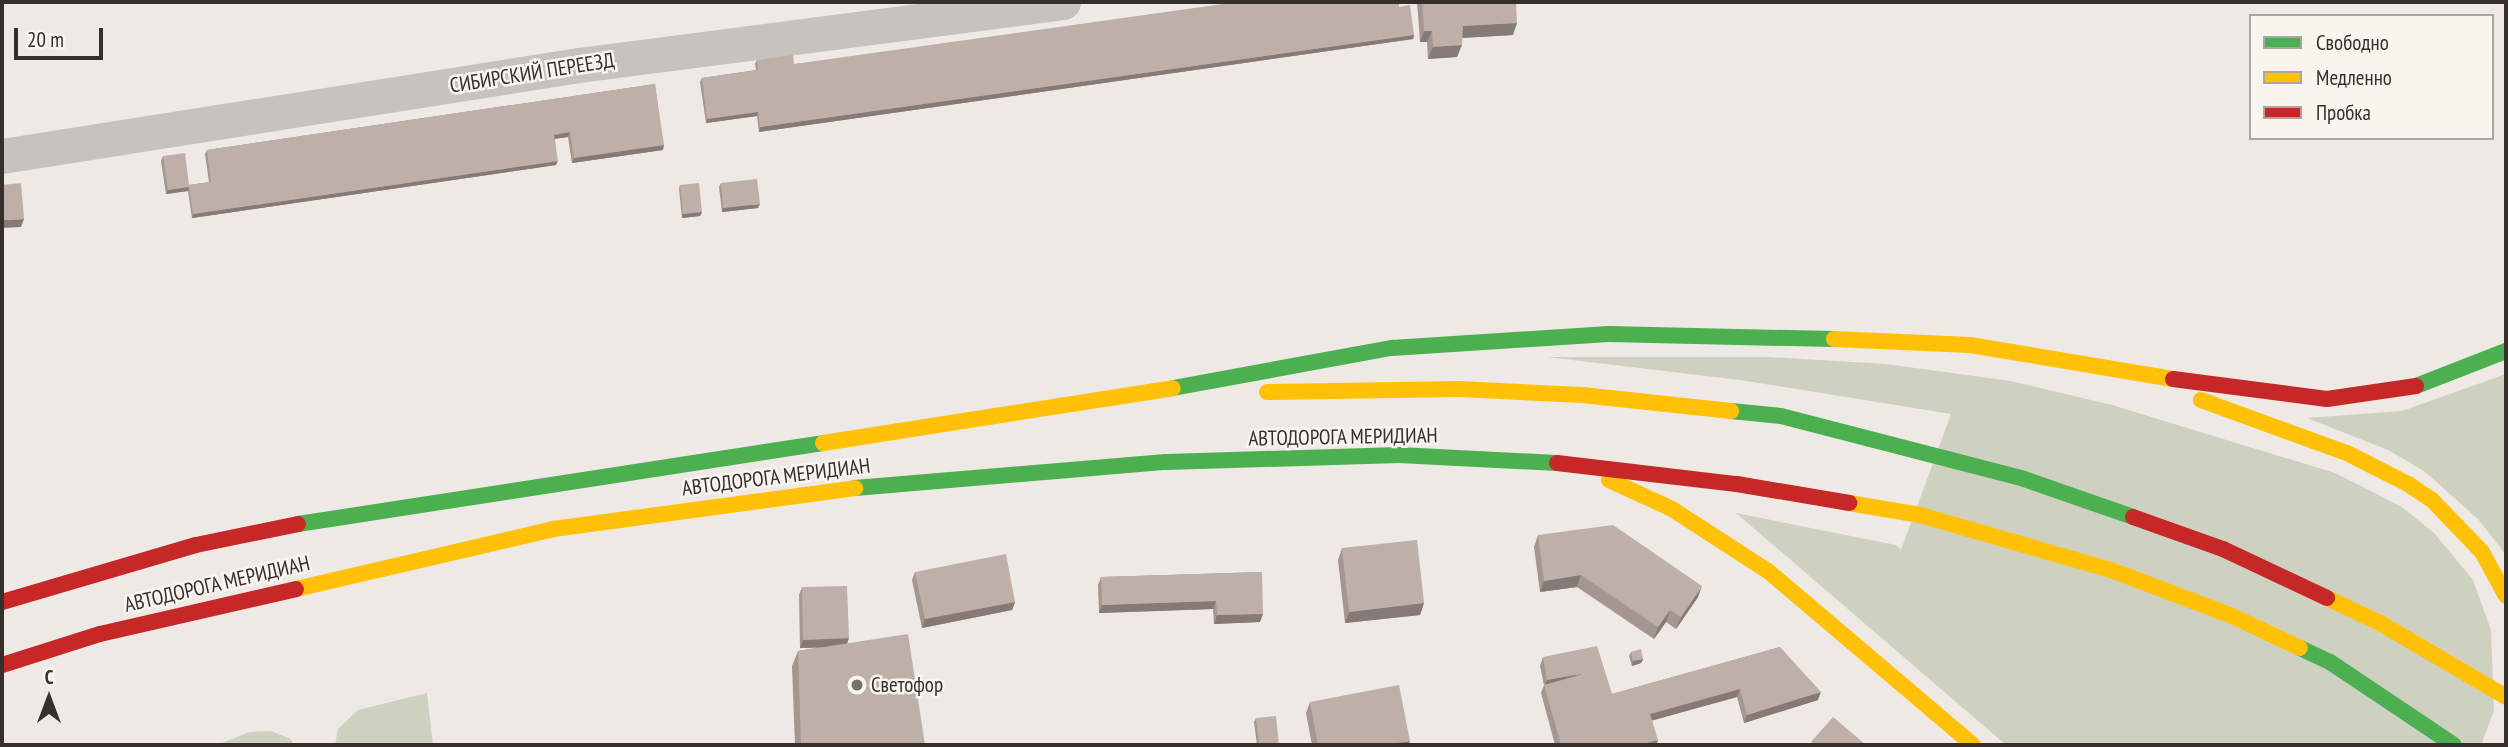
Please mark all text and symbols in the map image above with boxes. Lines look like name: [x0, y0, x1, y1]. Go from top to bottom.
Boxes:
scale bar: [18, 14, 107, 58]
legend: [2249, 14, 2494, 140]
text: 20 m: [27, 26, 64, 53]
text: Свободно: [2316, 29, 2389, 56]
street label: СИБИРСКИЙ ПЕРЕЕЗД: [448, 48, 616, 98]
text: Медленно: [2316, 64, 2392, 91]
text: Пробка: [2316, 99, 2371, 126]
street label: АВТОДОРОГА МЕРИДИАН: [1248, 423, 1438, 451]
street label: АВТОДОРОГА МЕРИДИАН: [680, 453, 872, 501]
street label: АВТОДОРОГА МЕРИДИАН: [122, 550, 312, 618]
north arrow: [14, 663, 84, 733]
text: С: [45, 665, 53, 689]
place label: Светофор: [871, 672, 943, 698]
marker: Светофор: [849, 677, 865, 693]

